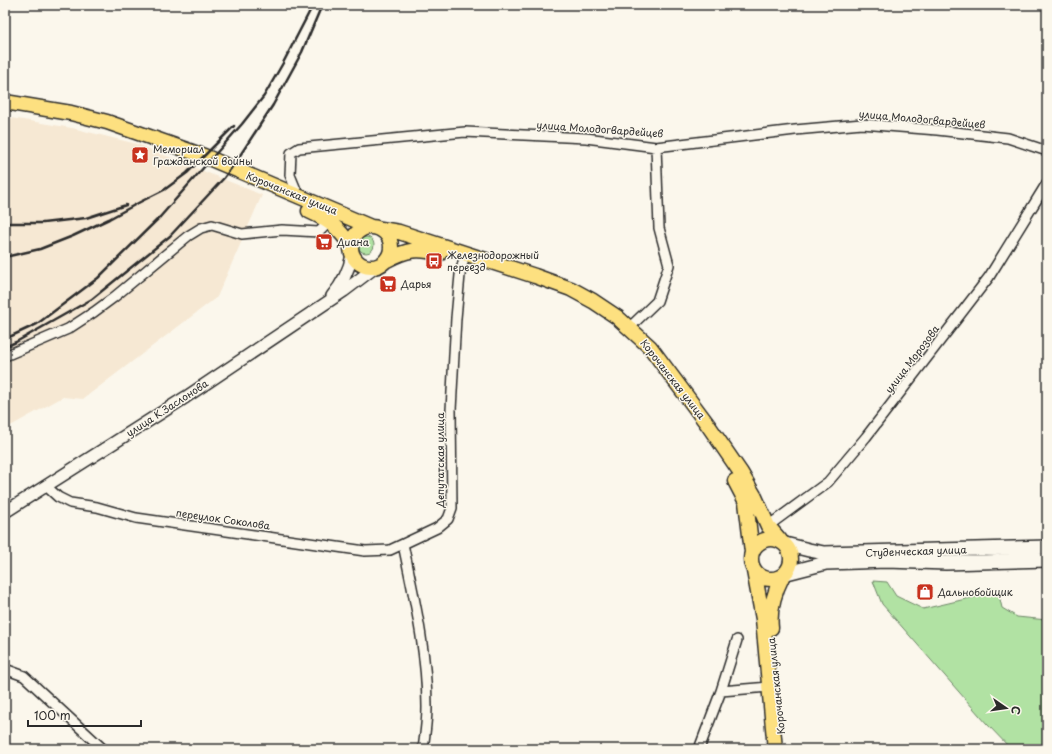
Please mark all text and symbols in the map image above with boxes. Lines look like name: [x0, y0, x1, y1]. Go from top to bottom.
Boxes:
street label: улица Молодогвардейцев: [858, 105, 986, 132]
street label: улица Молодогвардейцев: [536, 117, 664, 140]
place label: Мемориал Гражданской войны: [153, 141, 253, 168]
place icon: Мемориал Гражданской войны: [130, 145, 150, 165]
street label: Корочанская улица: [244, 167, 341, 218]
supermarket icon: Диана: [314, 232, 334, 252]
place label: Диана: [336, 234, 370, 249]
place label: Железнодорожный переезд: [447, 247, 539, 274]
bus stop icon: Железнодорожный переезд: [424, 251, 444, 271]
supermarket icon: Дарья: [378, 274, 398, 294]
place label: Дарья: [400, 276, 432, 291]
street label: улица Морозова: [881, 321, 943, 396]
street label: Корочанская улица: [637, 336, 710, 422]
street label: улица К.Заслонова: [123, 375, 211, 440]
street label: Депутатская улица: [432, 412, 447, 509]
street label: переулок Соколова: [175, 504, 272, 534]
street label: Студенческая улица: [865, 541, 968, 560]
shop icon: Дальнобойщик: [915, 582, 935, 602]
place label: Дальнобойщик: [937, 584, 1013, 599]
street label: Корочанская улица: [763, 636, 788, 735]
north arrow: [986, 688, 1026, 728]
scale bar: [28, 702, 141, 728]
text: С: [1007, 704, 1025, 716]
text: 100 m: [34, 706, 71, 724]

